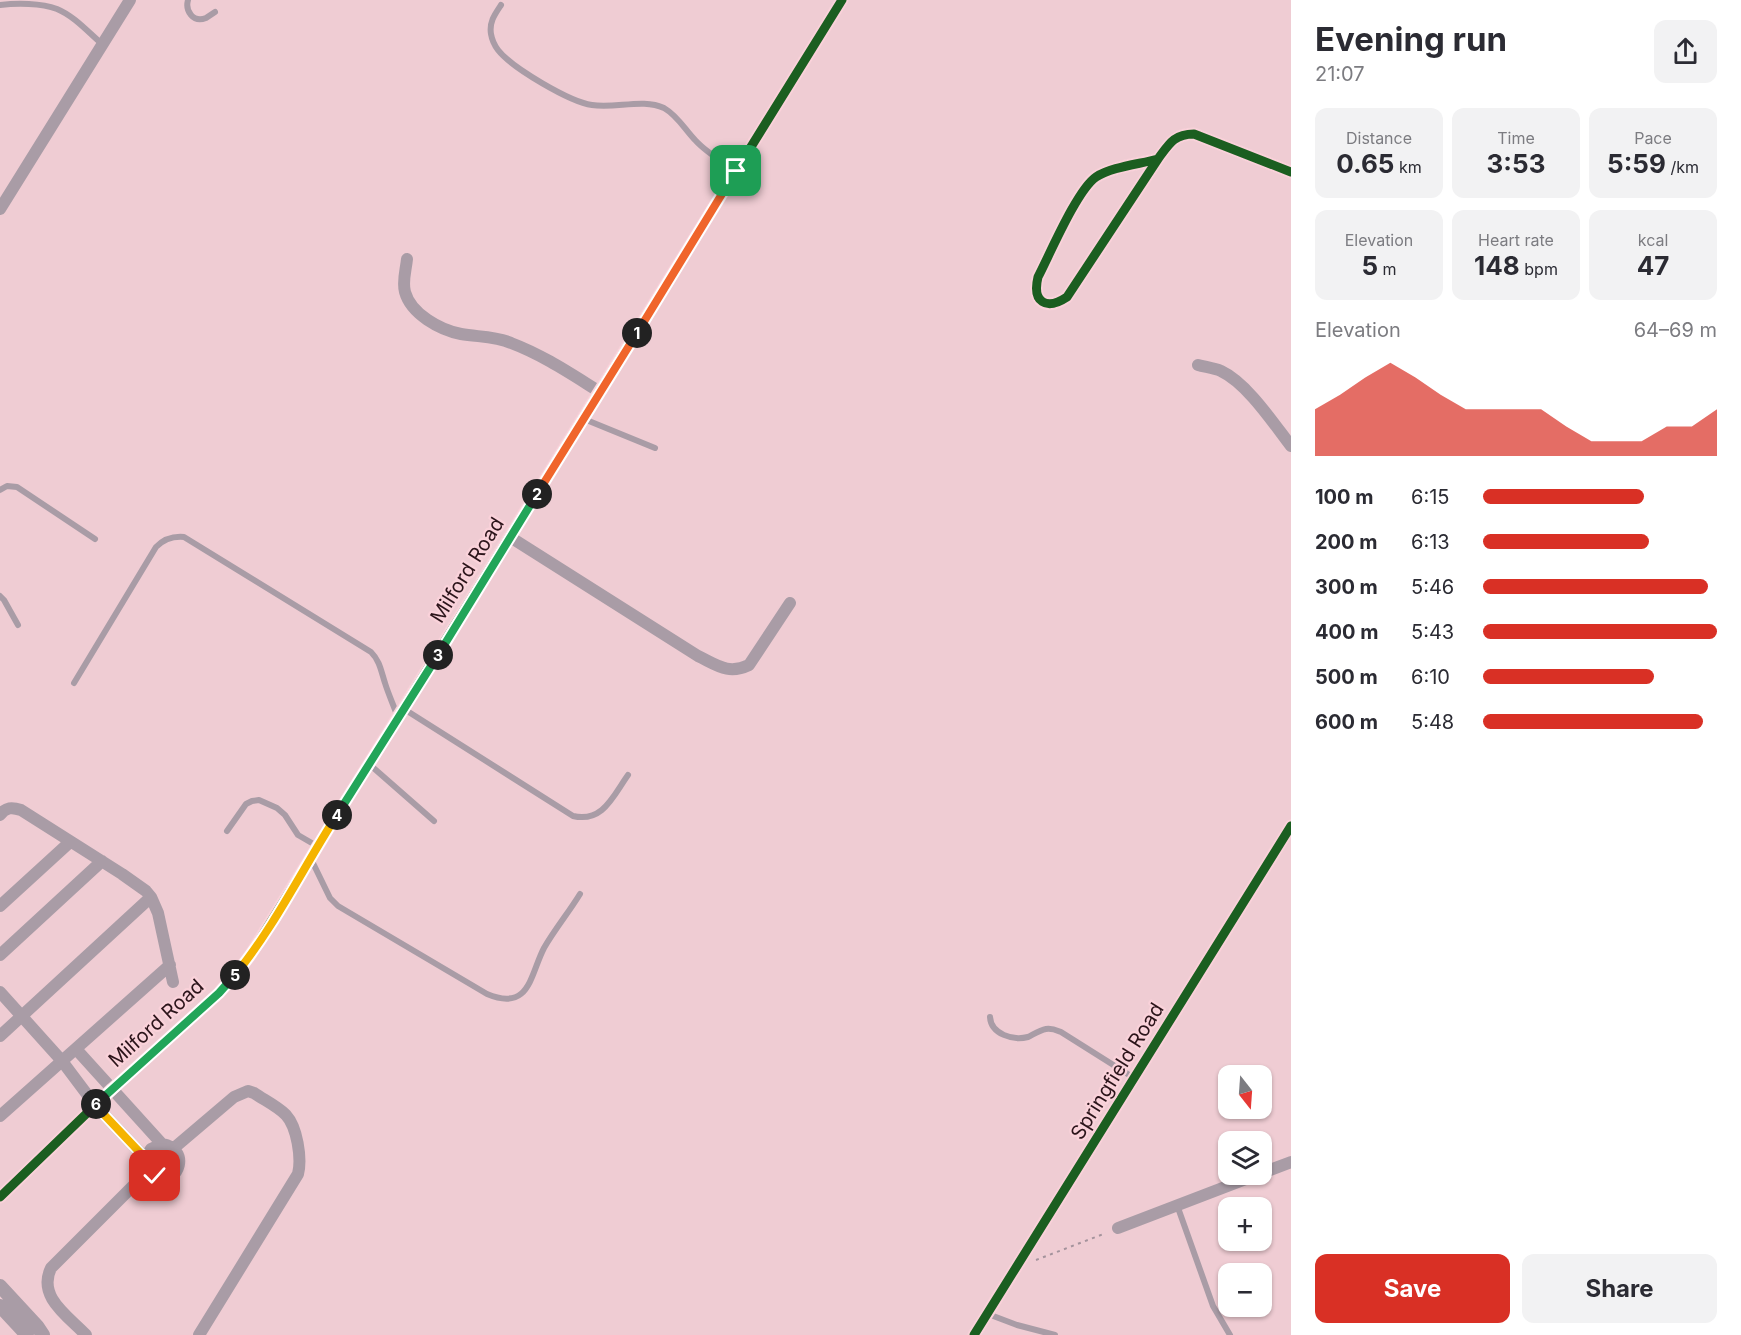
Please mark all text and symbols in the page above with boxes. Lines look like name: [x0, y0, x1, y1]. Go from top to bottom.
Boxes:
text: Evening run: [1315, 19, 1507, 59]
button: share: [1654, 20, 1717, 83]
text: 21:07: [1315, 62, 1365, 86]
text: Distance: [1346, 128, 1412, 148]
text: Time: [1497, 128, 1535, 148]
text: Pace: [1634, 128, 1672, 148]
pin: [710, 145, 761, 196]
text: 0.65: [1336, 148, 1394, 179]
text: 3:53: [1487, 148, 1545, 179]
text: 5:59: [1607, 148, 1666, 179]
icon: arrive: [719, 154, 752, 187]
text: km: [1394, 157, 1422, 177]
text: /km: [1666, 157, 1699, 177]
text: Elevation: [1345, 230, 1413, 250]
text: Heart rate: [1478, 230, 1554, 250]
text: kcal: [1638, 230, 1668, 250]
text: 5: [1361, 250, 1378, 281]
text: 148: [1474, 250, 1520, 281]
text: 47: [1637, 250, 1669, 281]
text: m: [1378, 259, 1397, 279]
text: bpm: [1520, 259, 1558, 279]
pin: 1: [622, 318, 652, 348]
text: Elevation: [1315, 318, 1401, 342]
text: 64–69 m: [1634, 318, 1717, 342]
text: 1: [634, 323, 640, 343]
pin: 2: [522, 479, 552, 509]
text: 2: [532, 484, 542, 504]
text: 100 m: [1315, 485, 1374, 509]
text: 6:15: [1411, 485, 1449, 509]
street label: Milford Road: [425, 513, 509, 627]
text: 200 m: [1315, 530, 1378, 554]
text: 6:13: [1411, 530, 1450, 554]
text: 300 m: [1315, 575, 1378, 599]
text: 5:46: [1411, 575, 1454, 599]
text: 400 m: [1315, 620, 1379, 644]
text: 5:43: [1411, 620, 1454, 644]
pin: 3: [423, 640, 453, 670]
text: 3: [433, 645, 443, 665]
text: 500 m: [1315, 665, 1378, 689]
text: 6:10: [1411, 665, 1450, 689]
text: 600 m: [1315, 710, 1378, 734]
text: 5:48: [1411, 710, 1454, 734]
pin: 4: [322, 800, 352, 830]
text: 4: [332, 805, 342, 825]
pin: 5: [220, 960, 250, 990]
text: 5: [230, 965, 240, 985]
street label: Milford Road: [103, 974, 209, 1072]
street label: Springfield Road: [1065, 998, 1169, 1144]
north arrow: [1218, 1065, 1272, 1119]
map controls: [1218, 1065, 1272, 1317]
pin: 6: [81, 1089, 111, 1119]
text: 6: [91, 1094, 101, 1114]
button: layers: [1218, 1131, 1272, 1185]
pin: [129, 1150, 180, 1201]
icon: check: [138, 1159, 171, 1192]
button: +: [1218, 1197, 1272, 1251]
button: Save: [1315, 1254, 1510, 1323]
button: Share: [1522, 1254, 1717, 1323]
button: −: [1218, 1263, 1272, 1317]

